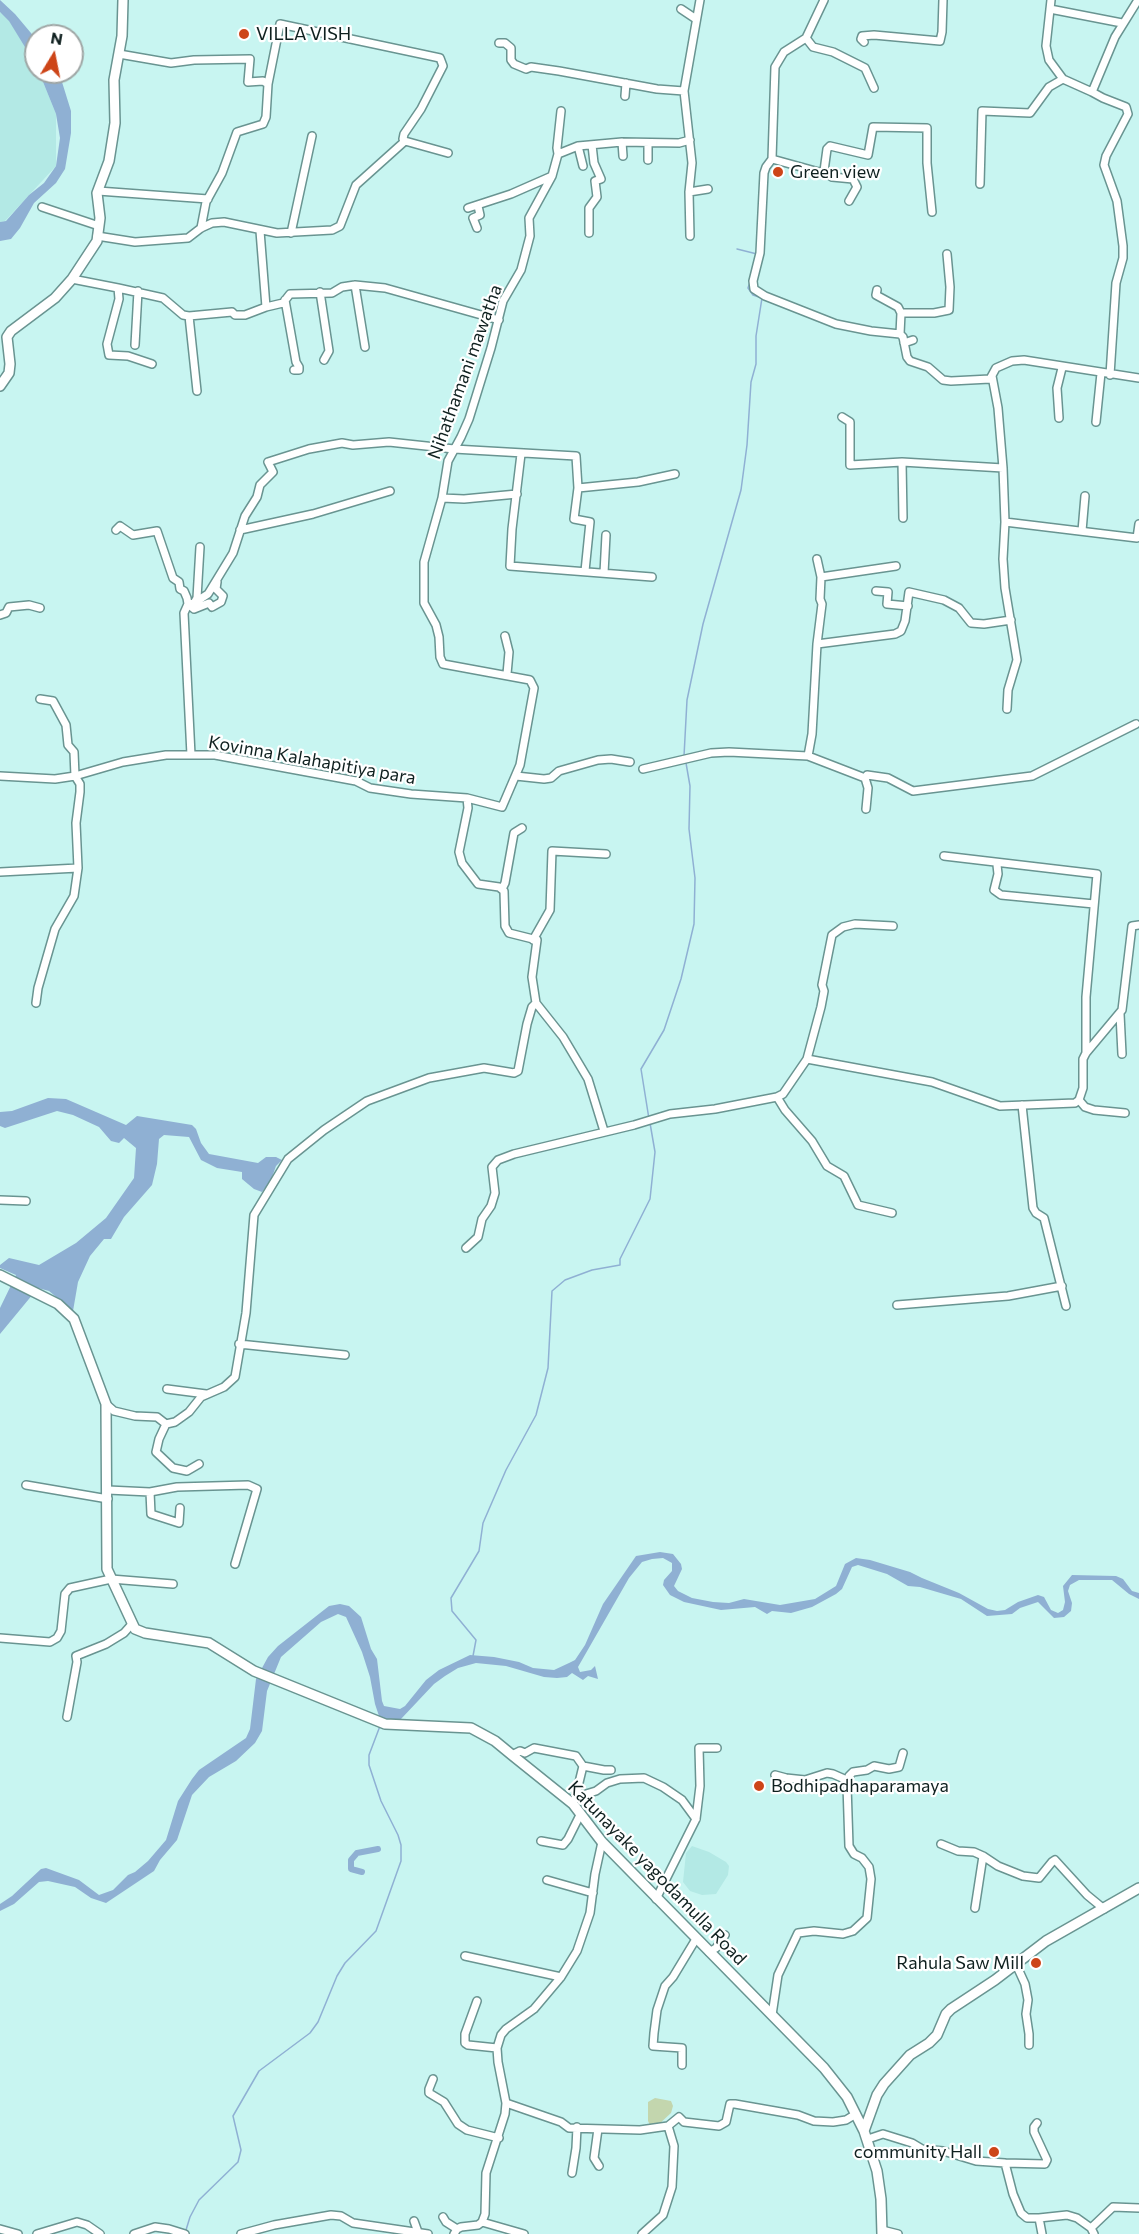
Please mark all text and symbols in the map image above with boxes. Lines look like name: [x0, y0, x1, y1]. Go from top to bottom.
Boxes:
place label: VILLA VISH: [256, 23, 351, 45]
north arrow: [24, 24, 84, 84]
text: N: [49, 27, 64, 48]
marker: VILLA VISH: [237, 27, 251, 41]
place label: Green view: [790, 161, 880, 183]
marker: Green view: [771, 165, 785, 179]
street label: Nihathamani mawatha: [423, 282, 507, 462]
street label: Kovinna Kalahapitiya para: [207, 731, 417, 789]
place label: Bodhipadhaparamaya: [771, 1775, 949, 1797]
street label: Katunayake yagodamulla Road: [563, 1776, 751, 1970]
marker: Bodhipadhaparamaya: [752, 1779, 766, 1793]
place label: Rahula Saw Mill: [896, 1952, 1024, 1974]
marker: Rahula Saw Mill: [1029, 1956, 1043, 1970]
place label: community Hall: [854, 2141, 982, 2163]
marker: community Hall: [987, 2145, 1001, 2159]

